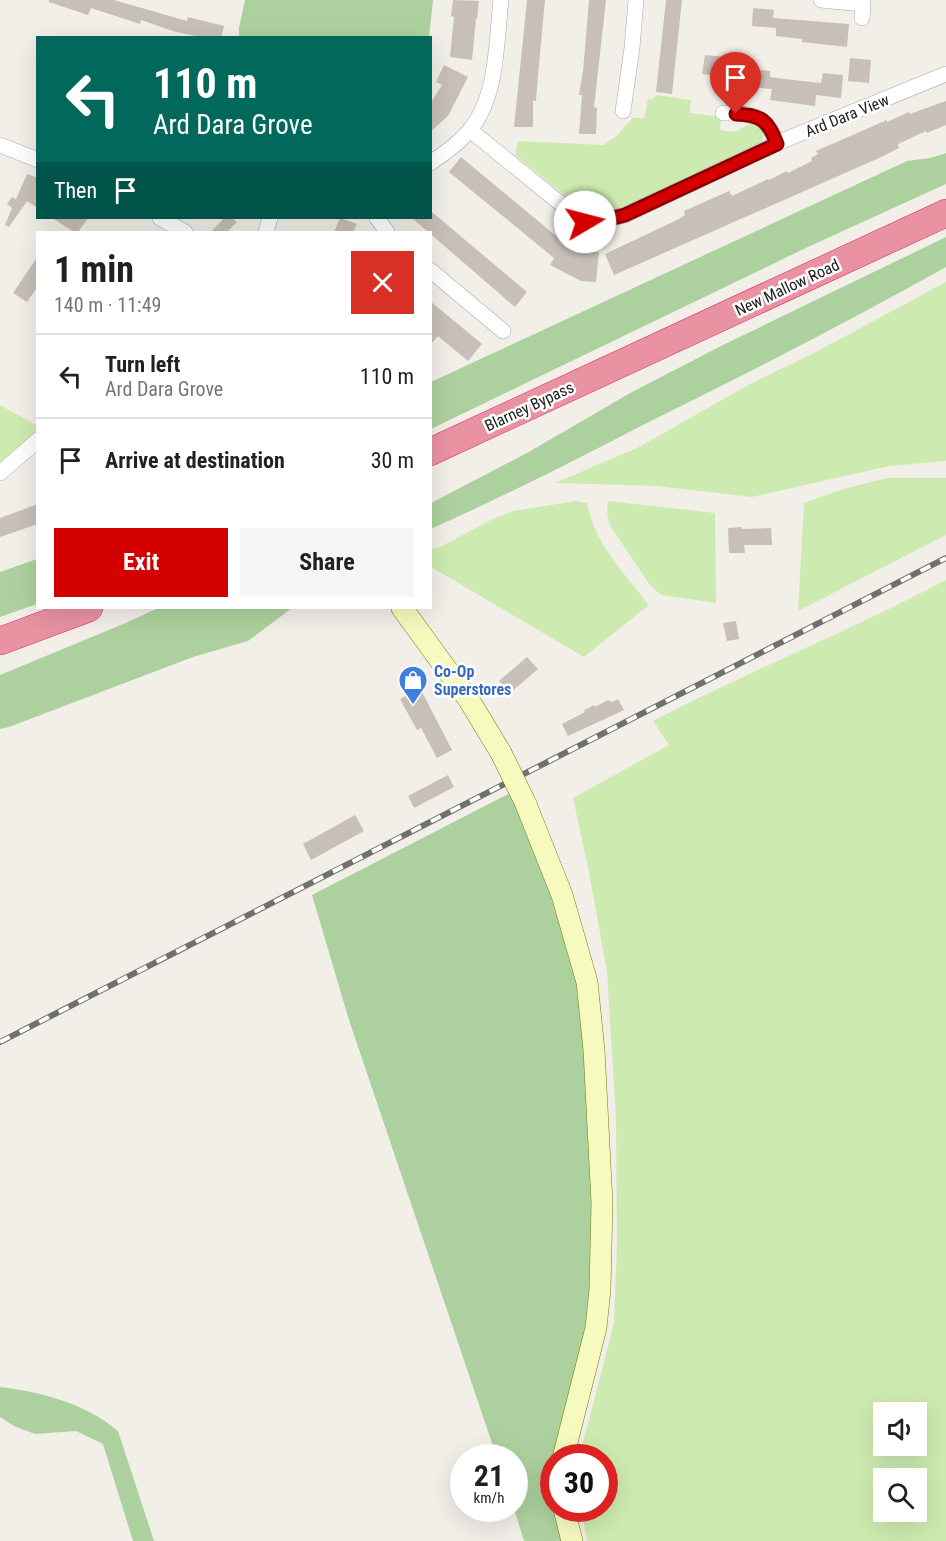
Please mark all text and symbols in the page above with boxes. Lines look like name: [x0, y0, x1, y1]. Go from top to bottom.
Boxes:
pin: [710, 52, 761, 114]
text: 110 m: [153, 59, 258, 108]
icon: left: [54, 60, 132, 138]
icon: arrive: [719, 61, 752, 94]
street label: Ard Dara View: [802, 90, 892, 141]
text: Ard Dara Grove: [153, 109, 313, 141]
icon: arrive: [109, 174, 142, 207]
text: Then: [54, 178, 97, 203]
position arrow: [553, 190, 617, 254]
text: 1 min: [54, 249, 134, 291]
button: close: [351, 251, 414, 314]
street label: New Mallow Road: [732, 255, 842, 320]
text: 140 m · 11:49: [54, 293, 161, 317]
text: Turn left: [105, 352, 180, 377]
icon: left: [54, 360, 87, 393]
text: 110 m: [360, 364, 414, 389]
text: Ard Dara Grove: [105, 377, 223, 401]
street label: Blarney Bypass: [482, 378, 577, 435]
icon: arrive: [54, 444, 87, 477]
text: Arrive at destination: [105, 448, 285, 473]
text: 30 m: [371, 448, 414, 473]
button: Exit: [54, 528, 228, 597]
button: Share: [240, 528, 414, 597]
place label: Co-Op Superstores: [434, 662, 511, 699]
shop icon: Co-Op Superstores: [397, 664, 429, 706]
map controls: [873, 1402, 927, 1522]
button: sound: [873, 1402, 927, 1456]
speed limit sign: 30: [540, 1444, 618, 1522]
text: 21: [474, 1458, 504, 1493]
button: search: [873, 1468, 927, 1522]
text: km/h: [474, 1489, 504, 1507]

